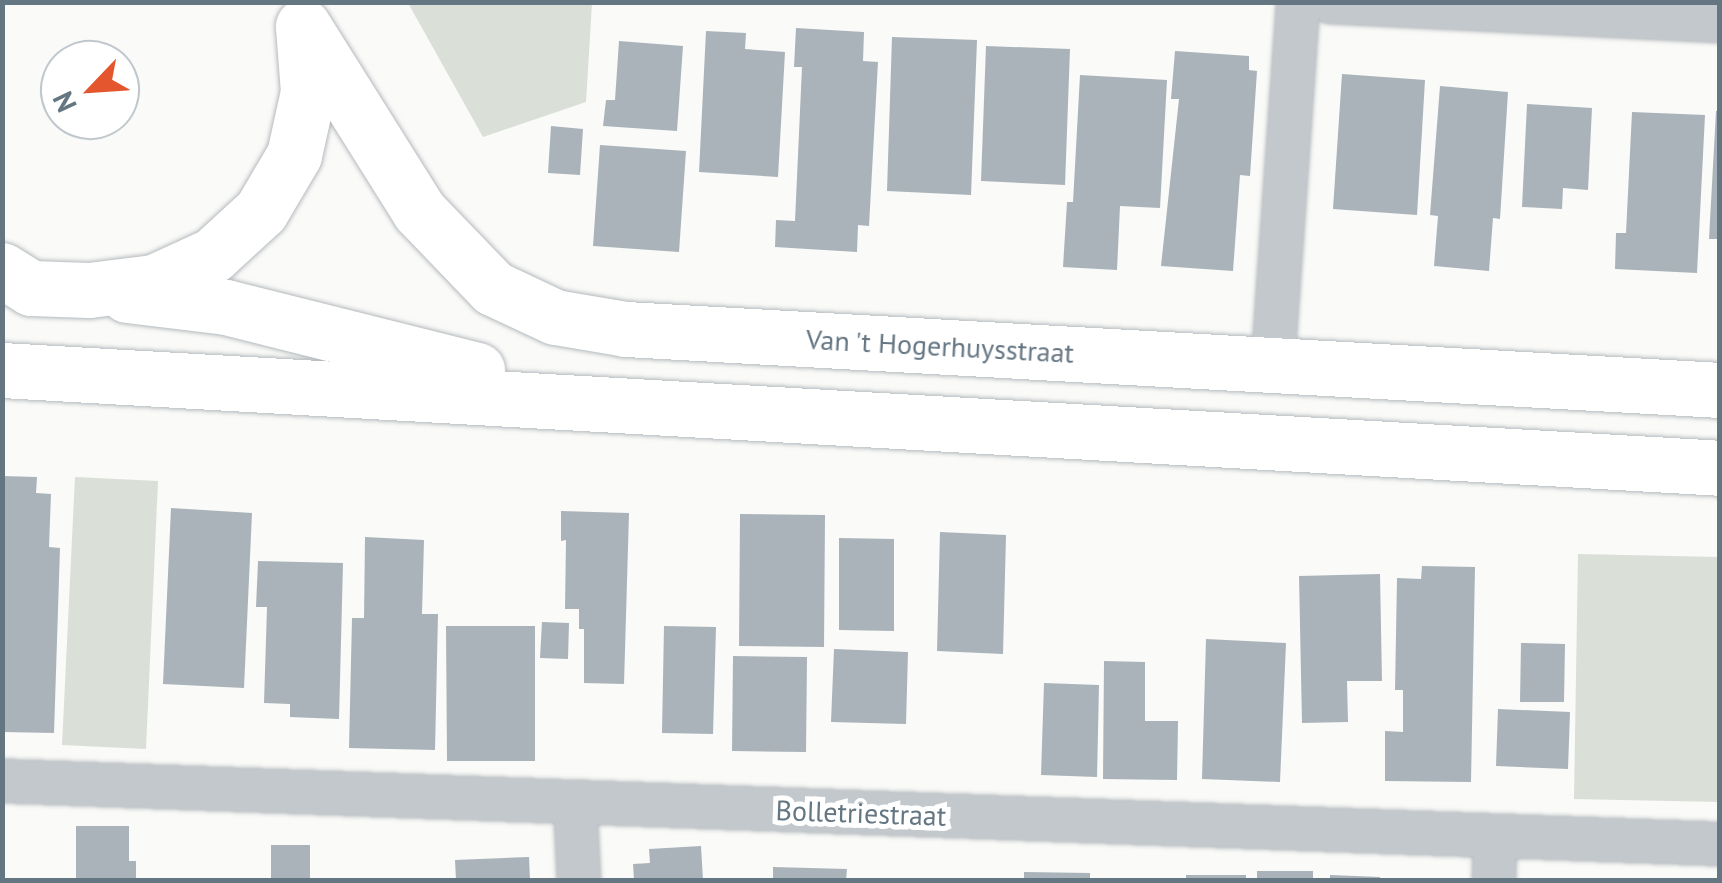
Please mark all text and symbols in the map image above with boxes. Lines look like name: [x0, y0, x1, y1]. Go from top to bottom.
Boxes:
north arrow: [40, 40, 140, 140]
text: N: [44, 86, 85, 118]
street label: Van 't Hogerhuysstraat: [804, 322, 1076, 370]
street label: Bolletriestraat: [775, 793, 947, 833]

